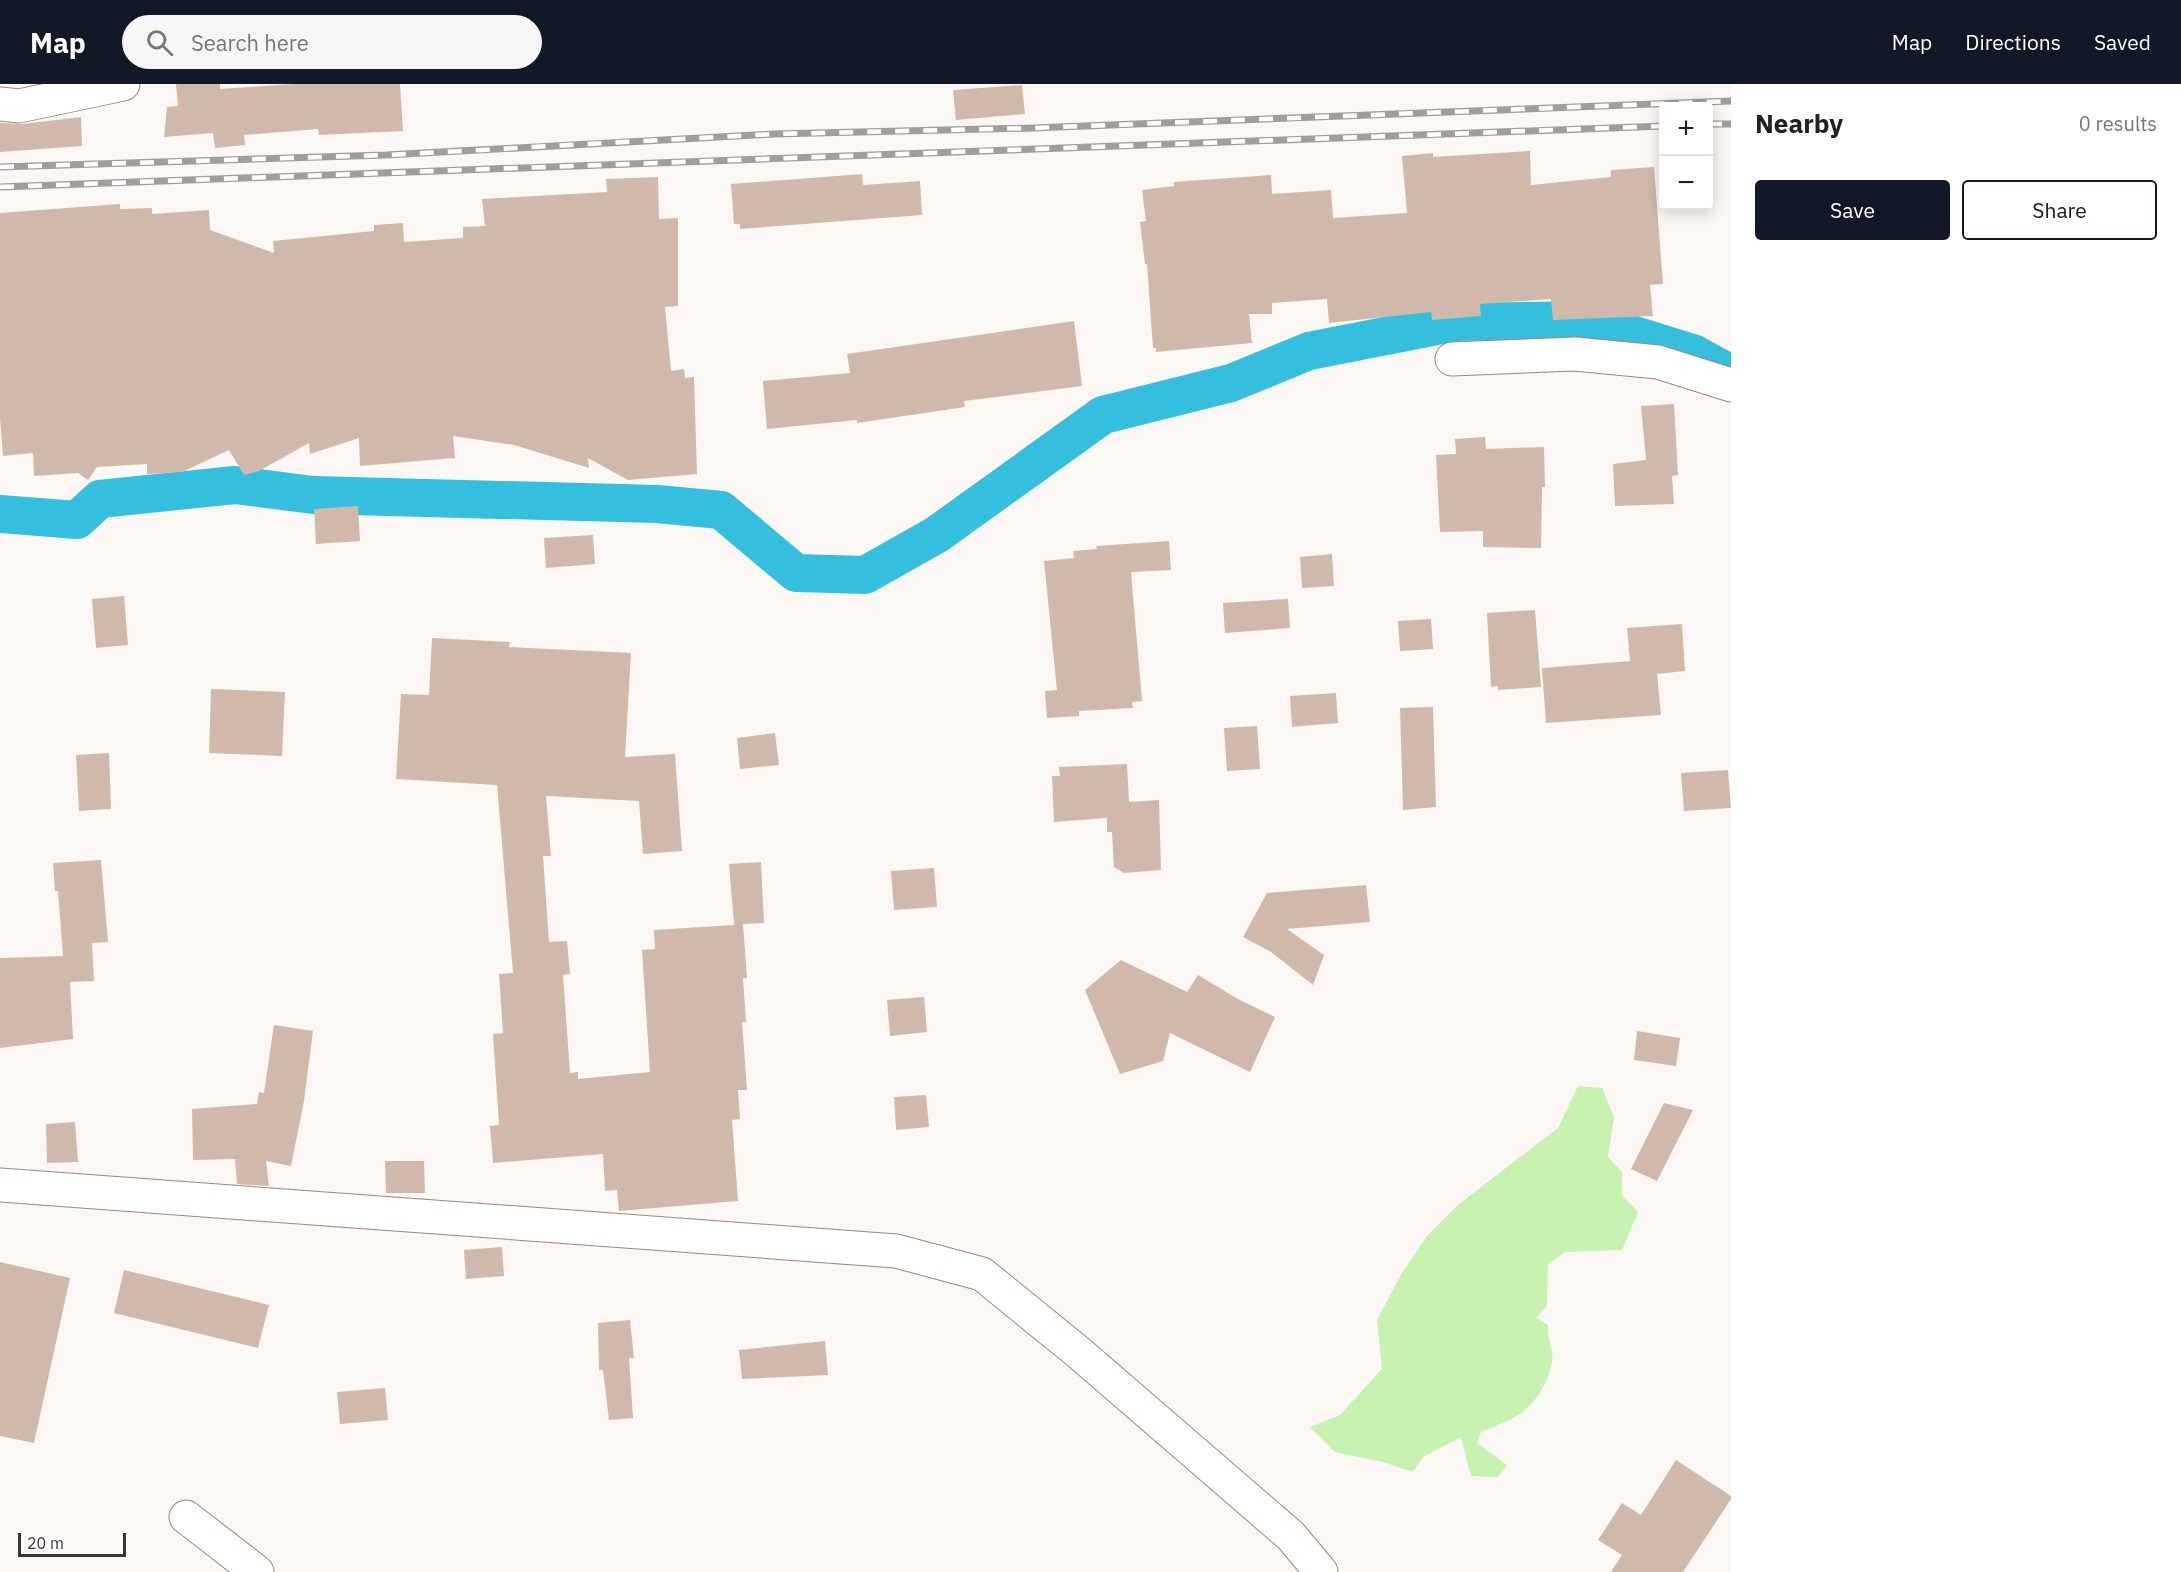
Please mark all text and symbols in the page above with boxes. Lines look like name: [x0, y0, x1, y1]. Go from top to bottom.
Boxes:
search box: [122, 15, 542, 69]
text: Map: [30, 24, 86, 61]
icon: search: [143, 26, 176, 59]
text: Search here: [191, 28, 309, 57]
text: Map: [1892, 28, 1932, 56]
text: Directions: [1965, 28, 2061, 56]
text: Saved: [2094, 28, 2151, 56]
map controls: [1659, 102, 1713, 210]
button: +: [1659, 102, 1713, 156]
text: Nearby: [1755, 106, 1843, 140]
text: 0 results: [2079, 110, 2157, 137]
button: −: [1659, 156, 1713, 210]
button: Save: [1755, 180, 1950, 240]
button: Share: [1962, 180, 2157, 240]
scale bar: [18, 1530, 126, 1558]
text: 20 m: [27, 1533, 64, 1553]

